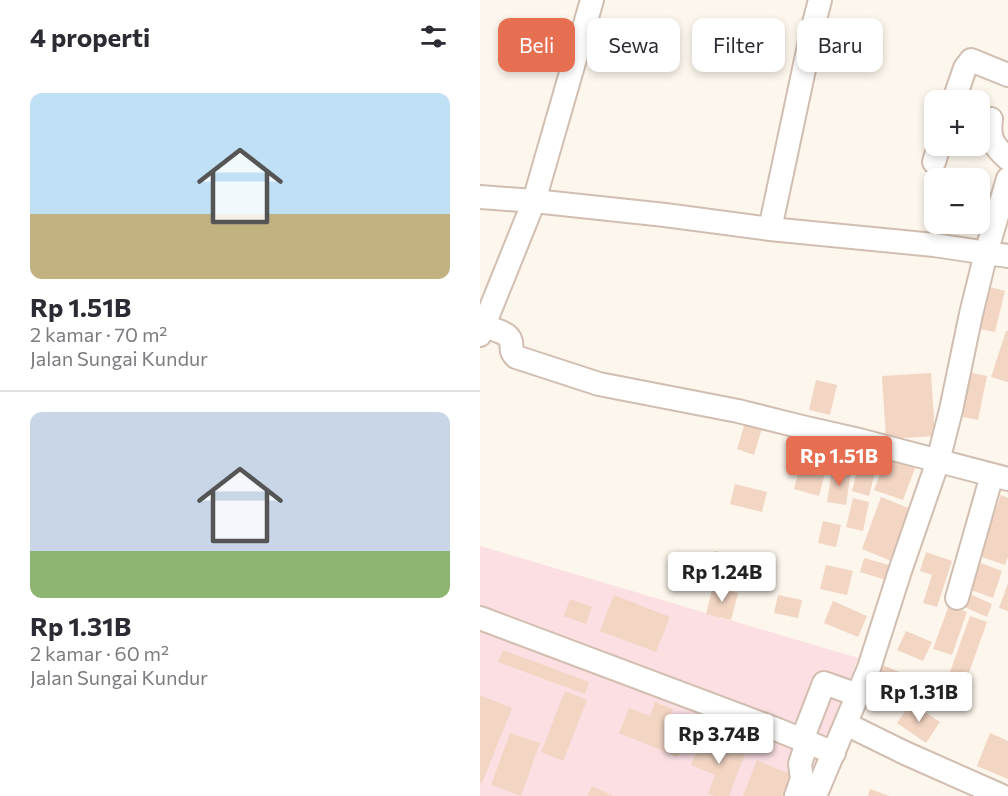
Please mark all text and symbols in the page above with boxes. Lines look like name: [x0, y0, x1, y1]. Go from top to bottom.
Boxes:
chip: Beli: [498, 18, 575, 72]
chip: Sewa: [587, 18, 680, 72]
chip: Filter: [692, 18, 785, 72]
chip: Baru: [797, 18, 883, 72]
icon: filters: [417, 20, 450, 53]
text: 4 properti: [30, 21, 150, 52]
map controls: [924, 90, 990, 234]
button: +: [924, 90, 990, 156]
icon: home: [186, 132, 294, 240]
button: −: [924, 168, 990, 234]
text: Rp 1.51B: [30, 291, 131, 322]
text: 2 kamar · 70 m²: [30, 322, 167, 346]
text: Jalan Sungai Kundur: [30, 346, 208, 370]
pin: Rp 1.51B: [777, 436, 901, 487]
text: Rp 1.51B: [800, 443, 878, 467]
icon: home: [186, 451, 294, 559]
pin: Rp 1.24B: [660, 552, 784, 603]
text: Rp 1.24B: [682, 559, 762, 583]
text: Rp 1.31B: [30, 610, 131, 641]
text: 2 kamar · 60 m²: [30, 641, 169, 665]
text: Jalan Sungai Kundur: [30, 665, 208, 689]
pin: Rp 1.31B: [857, 672, 981, 723]
text: Rp 1.31B: [880, 679, 958, 703]
pin: Rp 3.74B: [657, 714, 781, 765]
text: Rp 3.74B: [678, 721, 760, 745]

